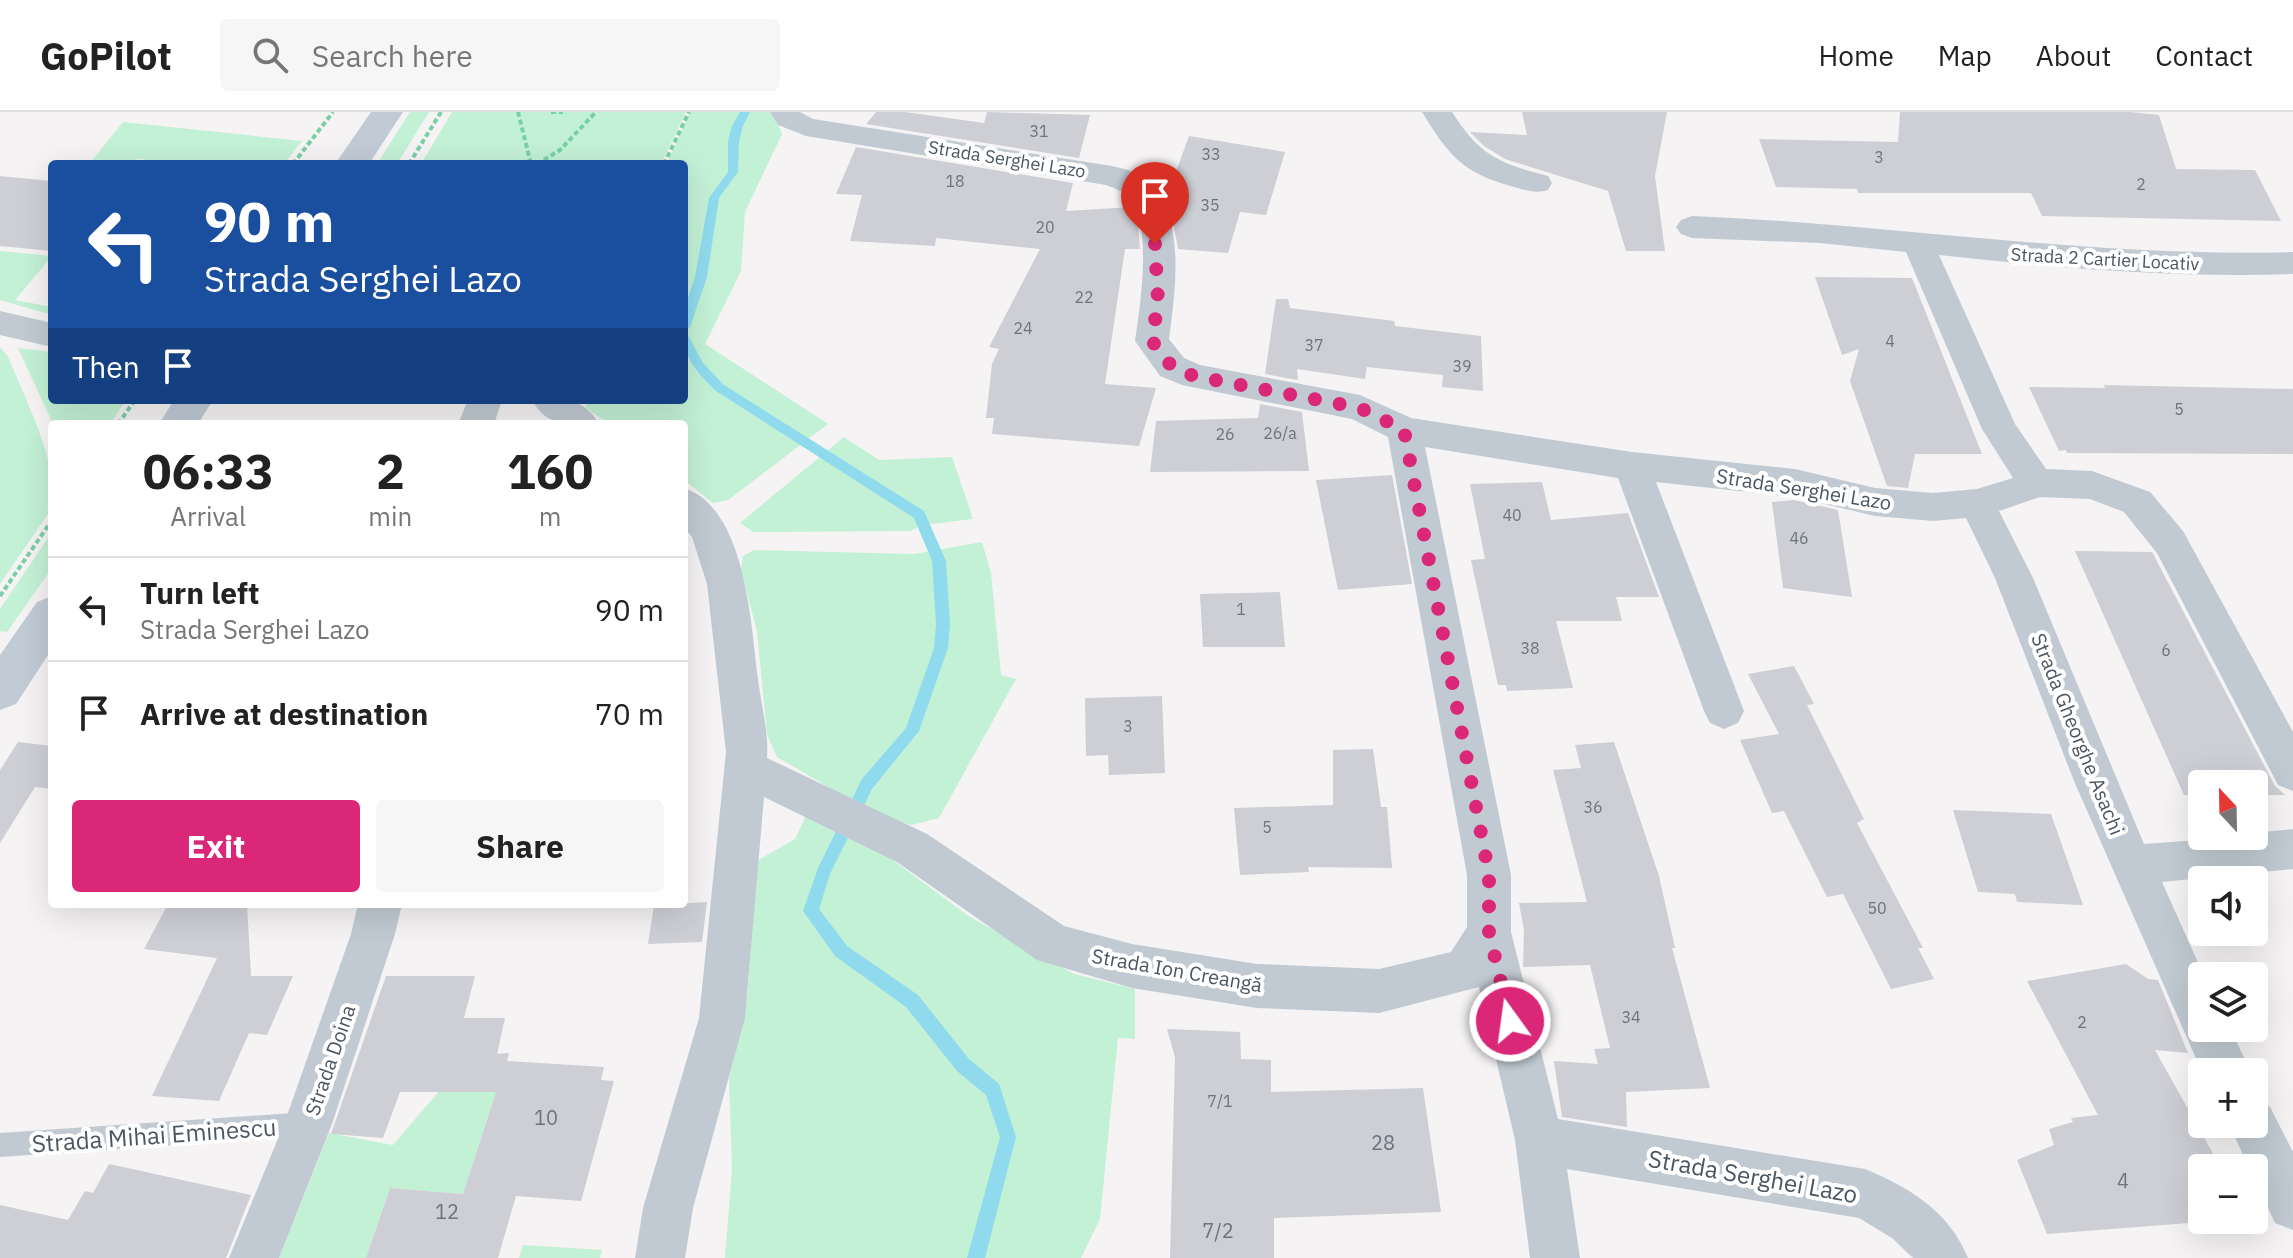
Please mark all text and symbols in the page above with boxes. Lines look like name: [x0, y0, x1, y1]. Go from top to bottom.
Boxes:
search box: [220, 19, 780, 91]
text: GoPilot: [40, 31, 172, 80]
icon: search: [248, 33, 292, 77]
text: Search here: [312, 36, 473, 75]
text: Home: [1818, 37, 1894, 74]
text: Map: [1938, 37, 1992, 74]
text: About: [2036, 37, 2111, 74]
text: Contact: [2155, 37, 2253, 74]
house number: 31: [1029, 121, 1049, 141]
street label: Strada Serghei Lazo: [927, 135, 1087, 183]
house number: 33: [1201, 144, 1221, 164]
house number: 3: [1874, 147, 1884, 167]
pin: [1121, 162, 1189, 244]
house number: 18: [945, 171, 965, 191]
icon: arrive: [1133, 174, 1177, 218]
house number: 2: [2136, 174, 2146, 194]
text: 90 m: [204, 185, 334, 257]
icon: left: [72, 192, 176, 296]
house number: 35: [1200, 195, 1220, 215]
house number: 20: [1035, 217, 1055, 237]
street label: Strada 2 Cartier Locativ: [2010, 243, 2200, 275]
text: Strada Serghei Lazo: [204, 255, 522, 302]
house number: 22: [1074, 287, 1094, 307]
house number: 24: [1013, 318, 1033, 338]
house number: 4: [1885, 331, 1895, 351]
house number: 37: [1304, 335, 1324, 355]
icon: arrive: [156, 344, 200, 388]
text: Then: [72, 347, 140, 386]
house number: 39: [1452, 356, 1472, 376]
house number: 5: [2174, 399, 2184, 419]
house number: 26/a: [1263, 423, 1297, 443]
house number: 26: [1215, 424, 1235, 444]
text: 06:33: [143, 440, 274, 502]
text: 2: [376, 440, 405, 502]
text: 160: [507, 440, 593, 502]
street label: Strada Serghei Lazo: [1715, 462, 1893, 516]
text: Arrival: [170, 499, 246, 533]
text: min: [368, 499, 412, 533]
text: m: [539, 499, 561, 533]
house number: 40: [1502, 505, 1522, 525]
house number: 46: [1789, 528, 1809, 548]
text: Turn left: [140, 573, 259, 612]
icon: left: [72, 587, 116, 631]
text: 90 m: [595, 590, 664, 629]
house number: 1: [1236, 599, 1246, 619]
text: Strada Serghei Lazo: [140, 612, 370, 646]
street label: Strada Gheorghe Asachi: [2025, 629, 2131, 839]
house number: 38: [1520, 638, 1540, 658]
house number: 6: [2161, 640, 2171, 660]
icon: arrive: [72, 691, 116, 735]
text: Arrive at destination: [140, 694, 428, 733]
text: 70 m: [595, 694, 664, 733]
house number: 3: [1123, 716, 1133, 736]
north arrow: [2188, 770, 2268, 850]
map controls: [2188, 770, 2268, 1234]
house number: 36: [1583, 797, 1603, 817]
button: Exit: [72, 800, 360, 892]
button: Share: [376, 800, 664, 892]
house number: 5: [1262, 817, 1272, 837]
button: sound: [2188, 866, 2268, 946]
house number: 50: [1867, 898, 1887, 918]
street label: Strada Ion Creangă: [1090, 942, 1265, 998]
button: layers: [2188, 962, 2268, 1042]
position arrow: [1468, 979, 1552, 1063]
street label: Strada Doina: [298, 1001, 362, 1119]
house number: 34: [1621, 1007, 1641, 1027]
house number: 2: [2077, 1012, 2087, 1032]
button: +: [2188, 1058, 2268, 1138]
house number: 7/1: [1207, 1091, 1233, 1111]
house number: 10: [534, 1104, 558, 1131]
street label: Strada Mihai Eminescu: [31, 1110, 277, 1160]
house number: 28: [1371, 1129, 1395, 1156]
street label: Strada Serghei Lazo: [1646, 1142, 1860, 1210]
button: −: [2188, 1154, 2268, 1234]
house number: 4: [2117, 1167, 2129, 1194]
house number: 12: [435, 1198, 459, 1225]
house number: 7/2: [1202, 1217, 1234, 1244]

